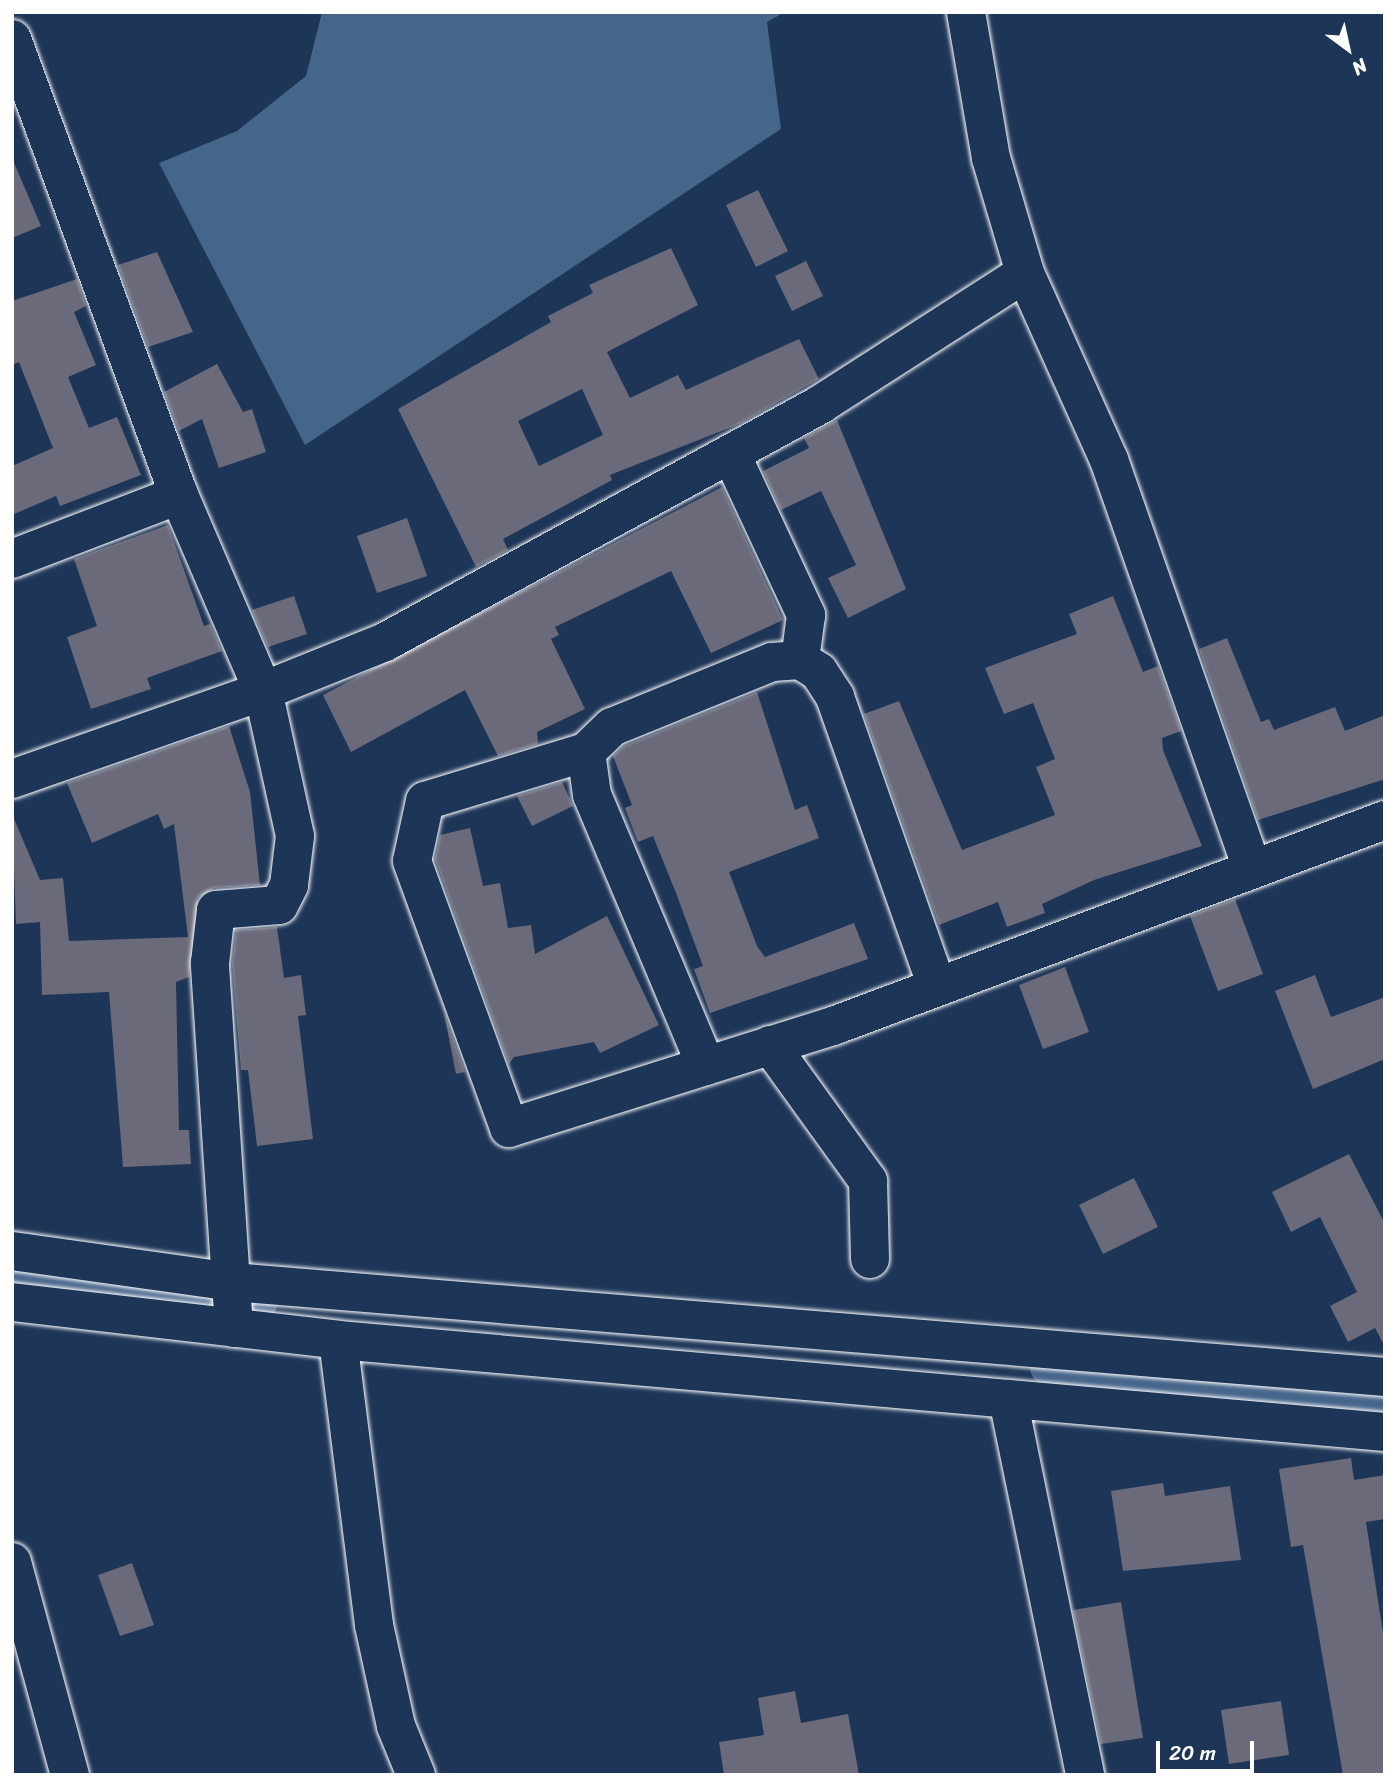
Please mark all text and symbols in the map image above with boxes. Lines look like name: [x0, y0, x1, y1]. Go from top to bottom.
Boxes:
north arrow: [1313, 14, 1383, 84]
text: N: [1345, 50, 1374, 84]
scale bar: [1159, 1728, 1257, 1772]
text: 20 m: [1169, 1734, 1216, 1772]

